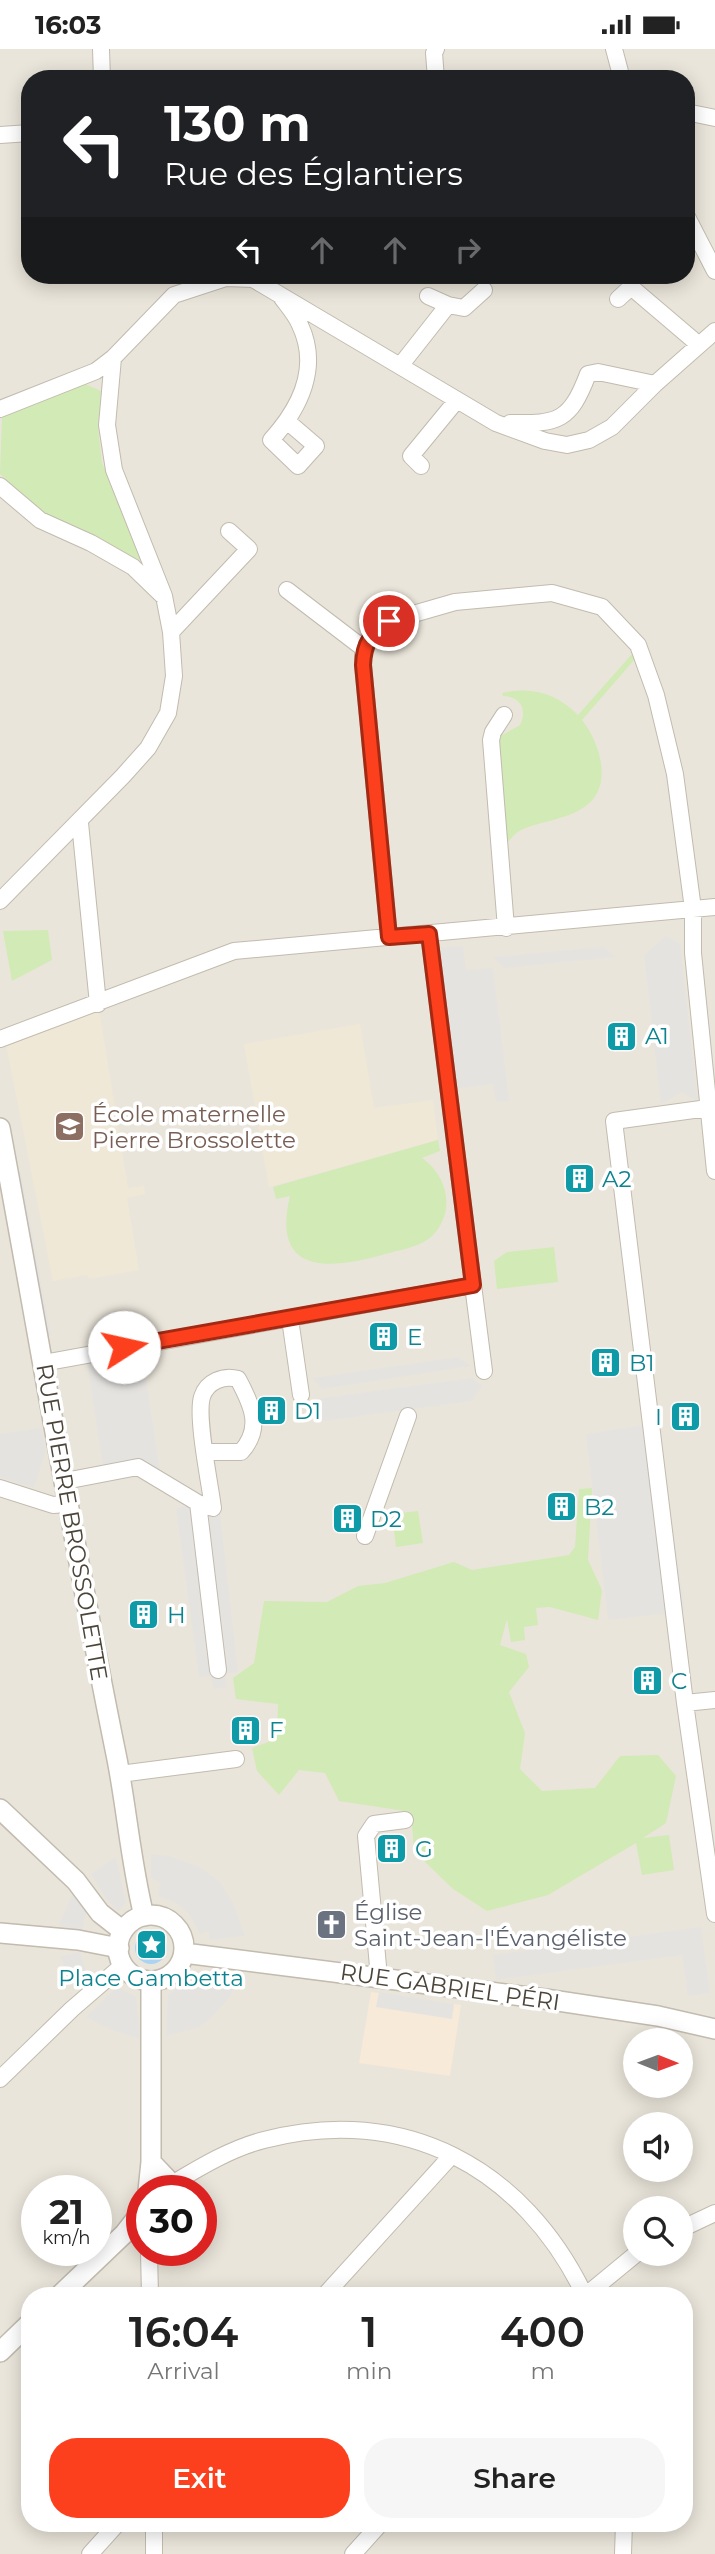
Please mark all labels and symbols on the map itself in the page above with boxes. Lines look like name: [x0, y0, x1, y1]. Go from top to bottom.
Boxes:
pin: [359, 591, 419, 651]
building icon: A1: [605, 1019, 639, 1053]
place label: A1: [645, 1022, 669, 1050]
place label: École maternelle Pierre Brossolette: [92, 1100, 296, 1154]
school or university icon: École maternelle Pierre Brossolette: [52, 1110, 86, 1144]
building icon: A2: [562, 1162, 596, 1196]
place label: A2: [602, 1165, 632, 1193]
position arrow: [87, 1310, 161, 1384]
building icon: E: [367, 1320, 401, 1354]
place label: E: [407, 1323, 422, 1351]
building icon: B1: [589, 1346, 623, 1380]
place label: B1: [629, 1349, 655, 1377]
street label: RUE PIERRE BROSSOLETTE: [30, 1361, 114, 1683]
building icon: D1: [254, 1394, 288, 1428]
place label: D1: [294, 1397, 321, 1425]
building icon: I: [668, 1400, 702, 1434]
place label: I: [655, 1403, 662, 1431]
building icon: B2: [544, 1490, 578, 1524]
place label: B2: [584, 1493, 614, 1521]
building icon: D2: [330, 1502, 364, 1536]
place label: D2: [370, 1505, 402, 1533]
building icon: H: [127, 1598, 161, 1632]
place label: H: [167, 1601, 186, 1629]
building icon: C: [631, 1664, 665, 1698]
place label: C: [671, 1667, 687, 1695]
building icon: F: [229, 1713, 263, 1747]
place label: F: [269, 1716, 284, 1744]
building icon: G: [375, 1832, 409, 1866]
place label: G: [415, 1835, 433, 1863]
place label: Église Saint-Jean-l'Évangéliste: [354, 1898, 627, 1952]
church icon: Église Saint-Jean-l'Évangéliste: [314, 1908, 348, 1942]
place icon: Place Gambetta: [134, 1927, 168, 1961]
street label: RUE GABRIEL PÉRI: [338, 1958, 562, 2016]
place label: Place Gambetta: [58, 1964, 244, 1992]
north arrow: [623, 2028, 693, 2098]
speed limit sign: 30: [126, 2175, 217, 2266]

